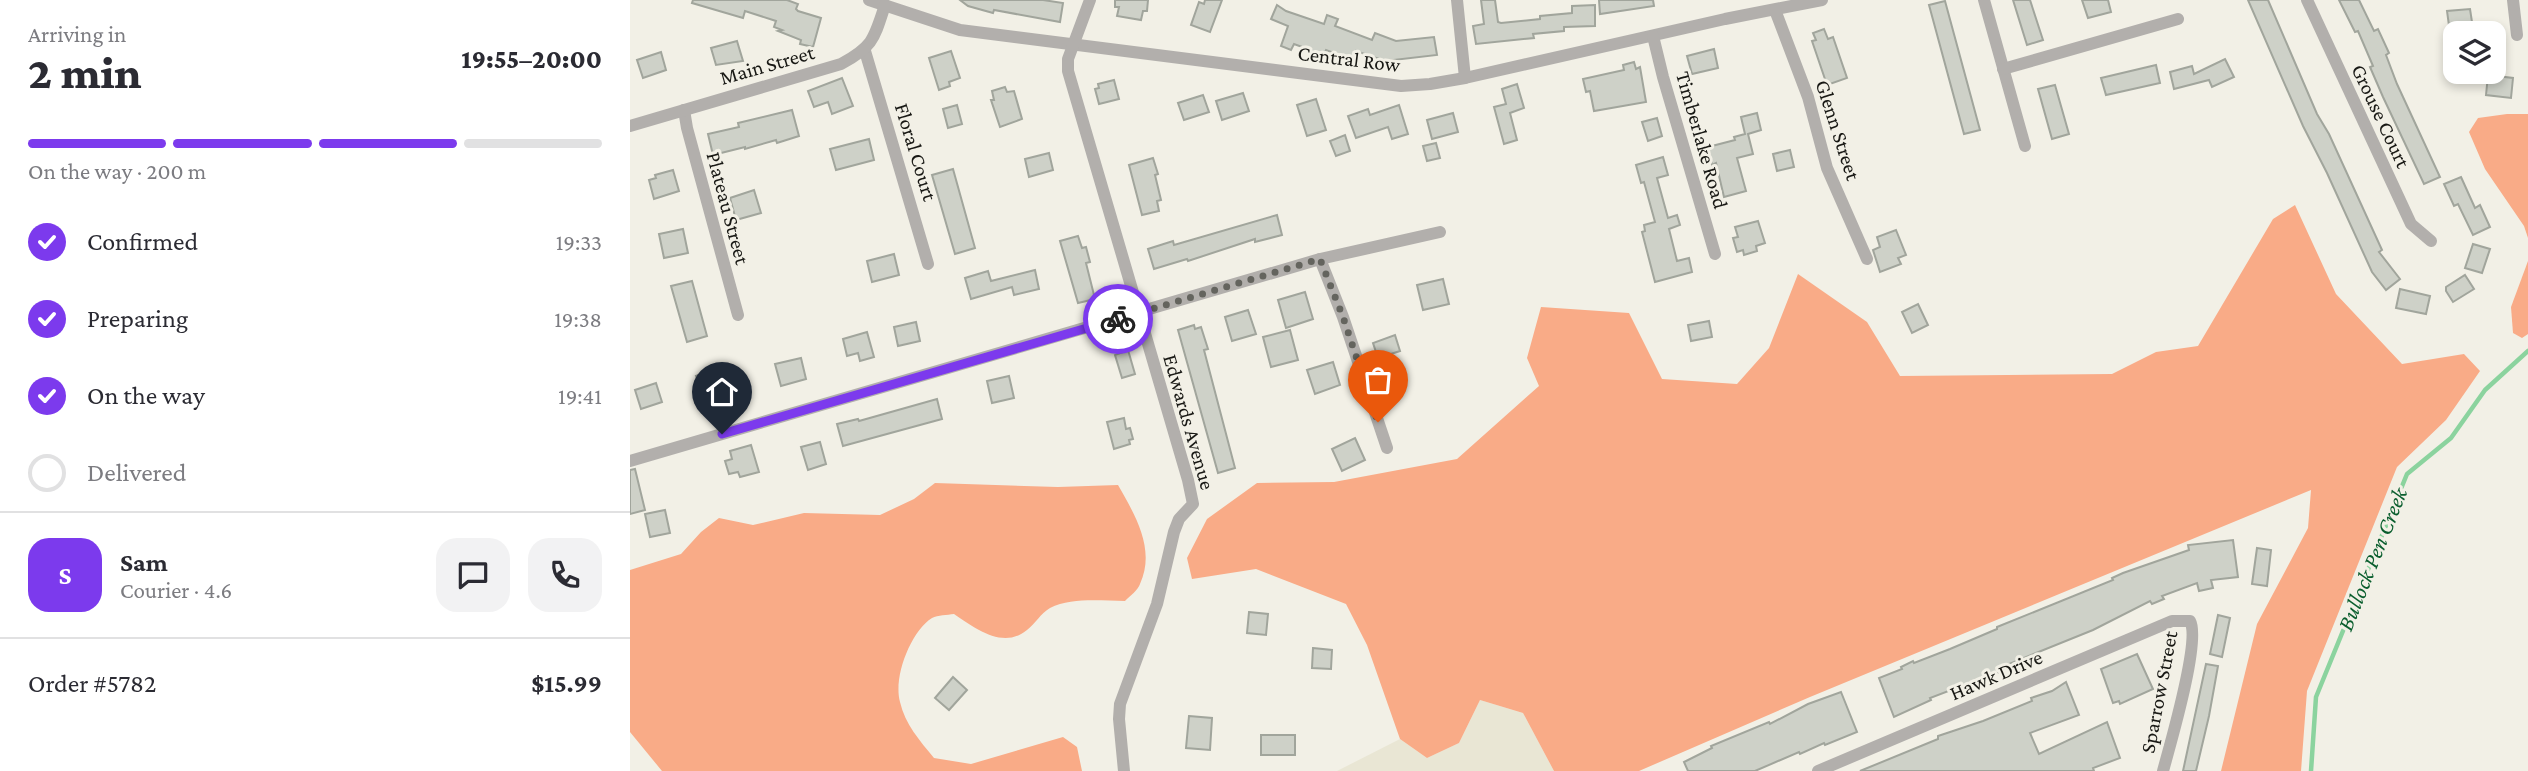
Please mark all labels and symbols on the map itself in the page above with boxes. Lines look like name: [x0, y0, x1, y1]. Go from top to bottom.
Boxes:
street label: Main Street: [717, 40, 818, 90]
street label: Central Row: [1296, 41, 1402, 77]
street label: Grouse Court: [2347, 60, 2416, 173]
street label: Timberlake Road: [1671, 68, 1733, 212]
street label: Glenn Street: [1811, 77, 1866, 184]
street label: Floral Court: [890, 100, 943, 205]
street label: Plateau Street: [701, 149, 755, 268]
courier: [1083, 284, 1153, 354]
pin: [1348, 350, 1408, 422]
street label: Edwards Avenue: [1158, 352, 1220, 492]
pin: [692, 362, 752, 434]
water label: Bullock Pen Creek: [2332, 483, 2413, 634]
street label: Sparrow Street: [2135, 628, 2183, 755]
street label: Hawk Drive: [1946, 645, 2046, 705]

